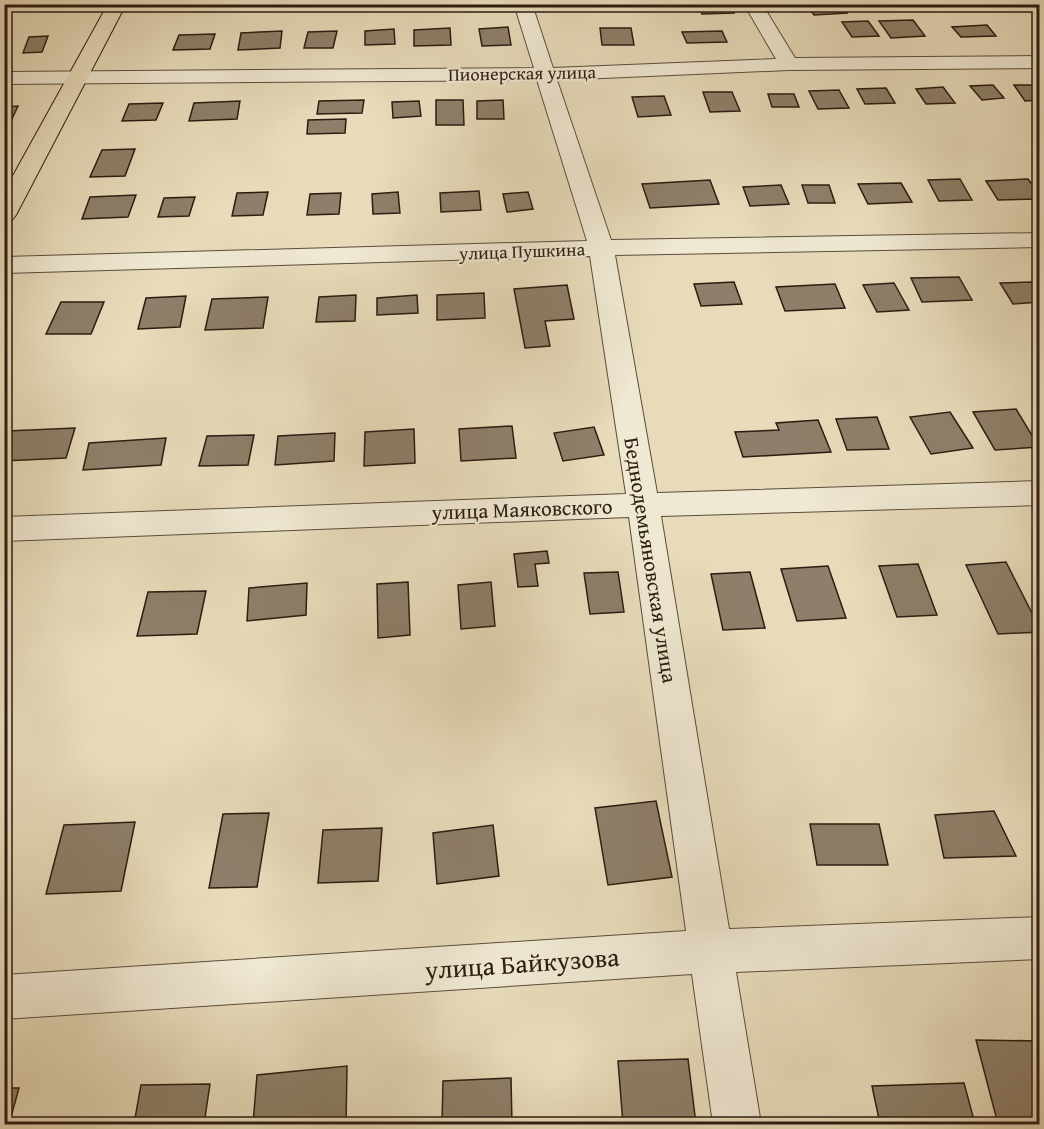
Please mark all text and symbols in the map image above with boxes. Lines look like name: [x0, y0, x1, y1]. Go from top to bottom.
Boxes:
street label: Пионерская улица: [448, 58, 597, 88]
street label: улица Пушкина: [458, 235, 586, 267]
street label: Беднодемьяновская улица: [616, 435, 686, 685]
street label: улица Маяковского: [430, 490, 613, 528]
street label: улица Байкузова: [422, 937, 621, 989]

